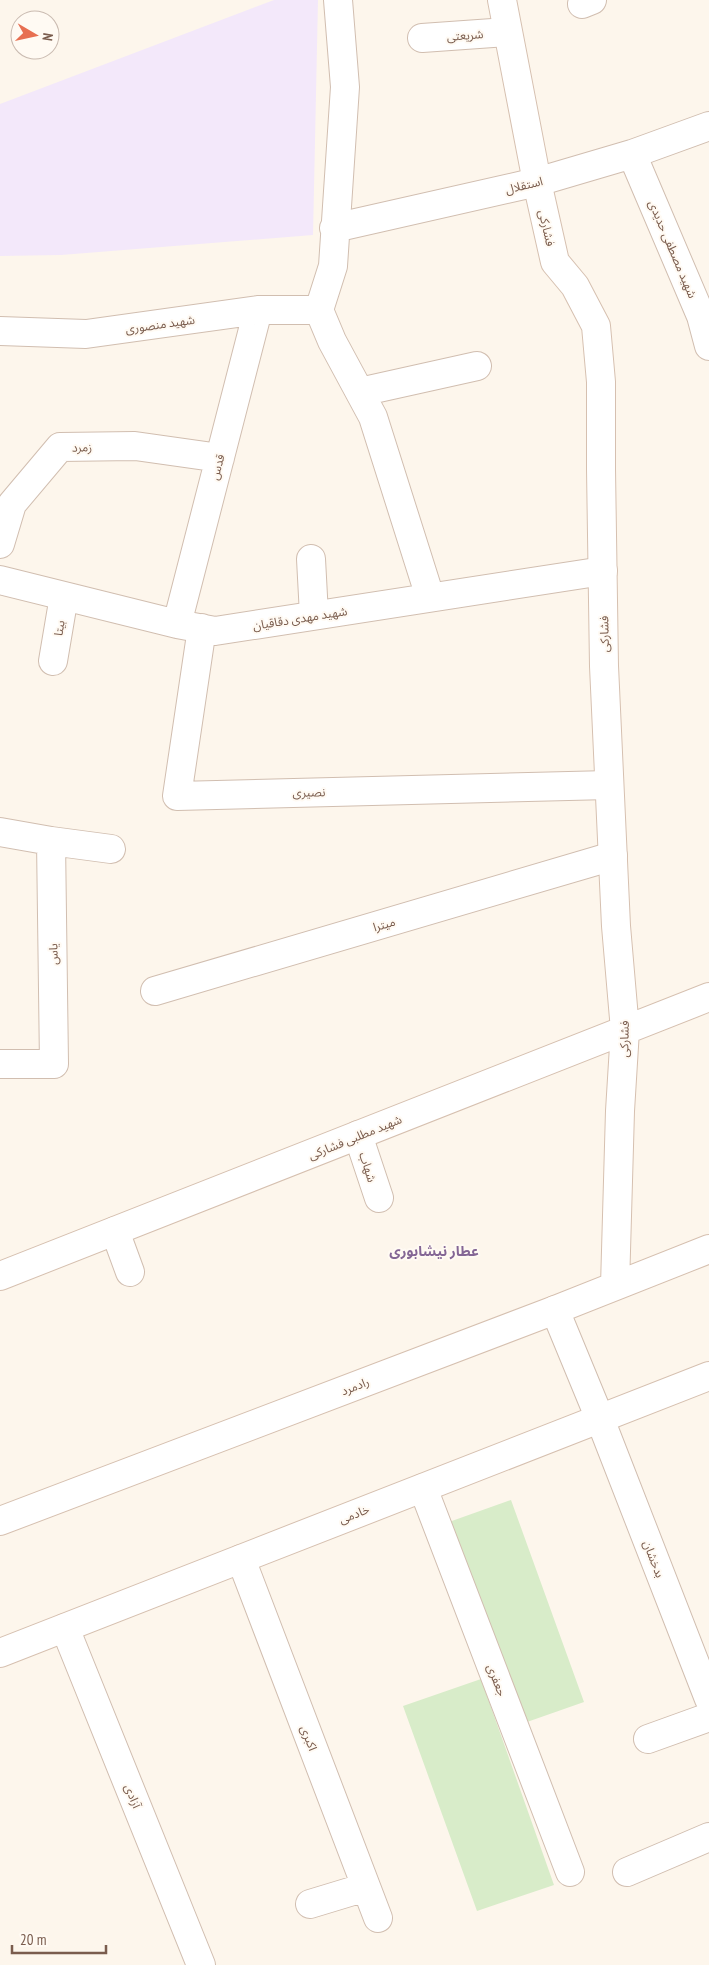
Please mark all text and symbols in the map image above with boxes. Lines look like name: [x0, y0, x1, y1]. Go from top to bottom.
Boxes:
north arrow: [10, 10, 60, 60]
street label: شریعتی: [446, 26, 484, 44]
text: N: [38, 32, 57, 42]
street label: استقلال: [504, 173, 544, 197]
street label: شهید مصطفی حدیدی: [646, 198, 700, 300]
street label: فشارکی: [536, 208, 558, 248]
street label: شهید منصوری: [124, 312, 196, 336]
street label: زمرد: [72, 439, 92, 455]
street label: قدس: [206, 452, 228, 482]
street label: شهید مهدی دقاقیان: [252, 603, 348, 633]
street label: فشارکی: [596, 615, 612, 653]
street label: بیتا: [50, 619, 68, 637]
street label: نصیری: [292, 784, 326, 800]
street label: میترا: [371, 914, 397, 934]
street label: یاس: [45, 943, 61, 965]
street label: فشارکی: [616, 1020, 632, 1058]
street label: شهید مطلبی فشارکی: [306, 1111, 404, 1163]
street label: شهاب: [356, 1150, 380, 1184]
district label: عطار نیشابوری: [389, 1242, 479, 1260]
street label: رادمرد: [339, 1374, 371, 1398]
street label: خادمی: [337, 1501, 371, 1527]
street label: بدخشان: [640, 1538, 668, 1580]
street label: جعفری: [484, 1662, 510, 1698]
street label: اکبری: [297, 1723, 321, 1753]
street label: آزادی: [121, 1782, 145, 1811]
scale bar: [12, 1922, 106, 1954]
text: 20 m: [20, 1930, 46, 1949]

